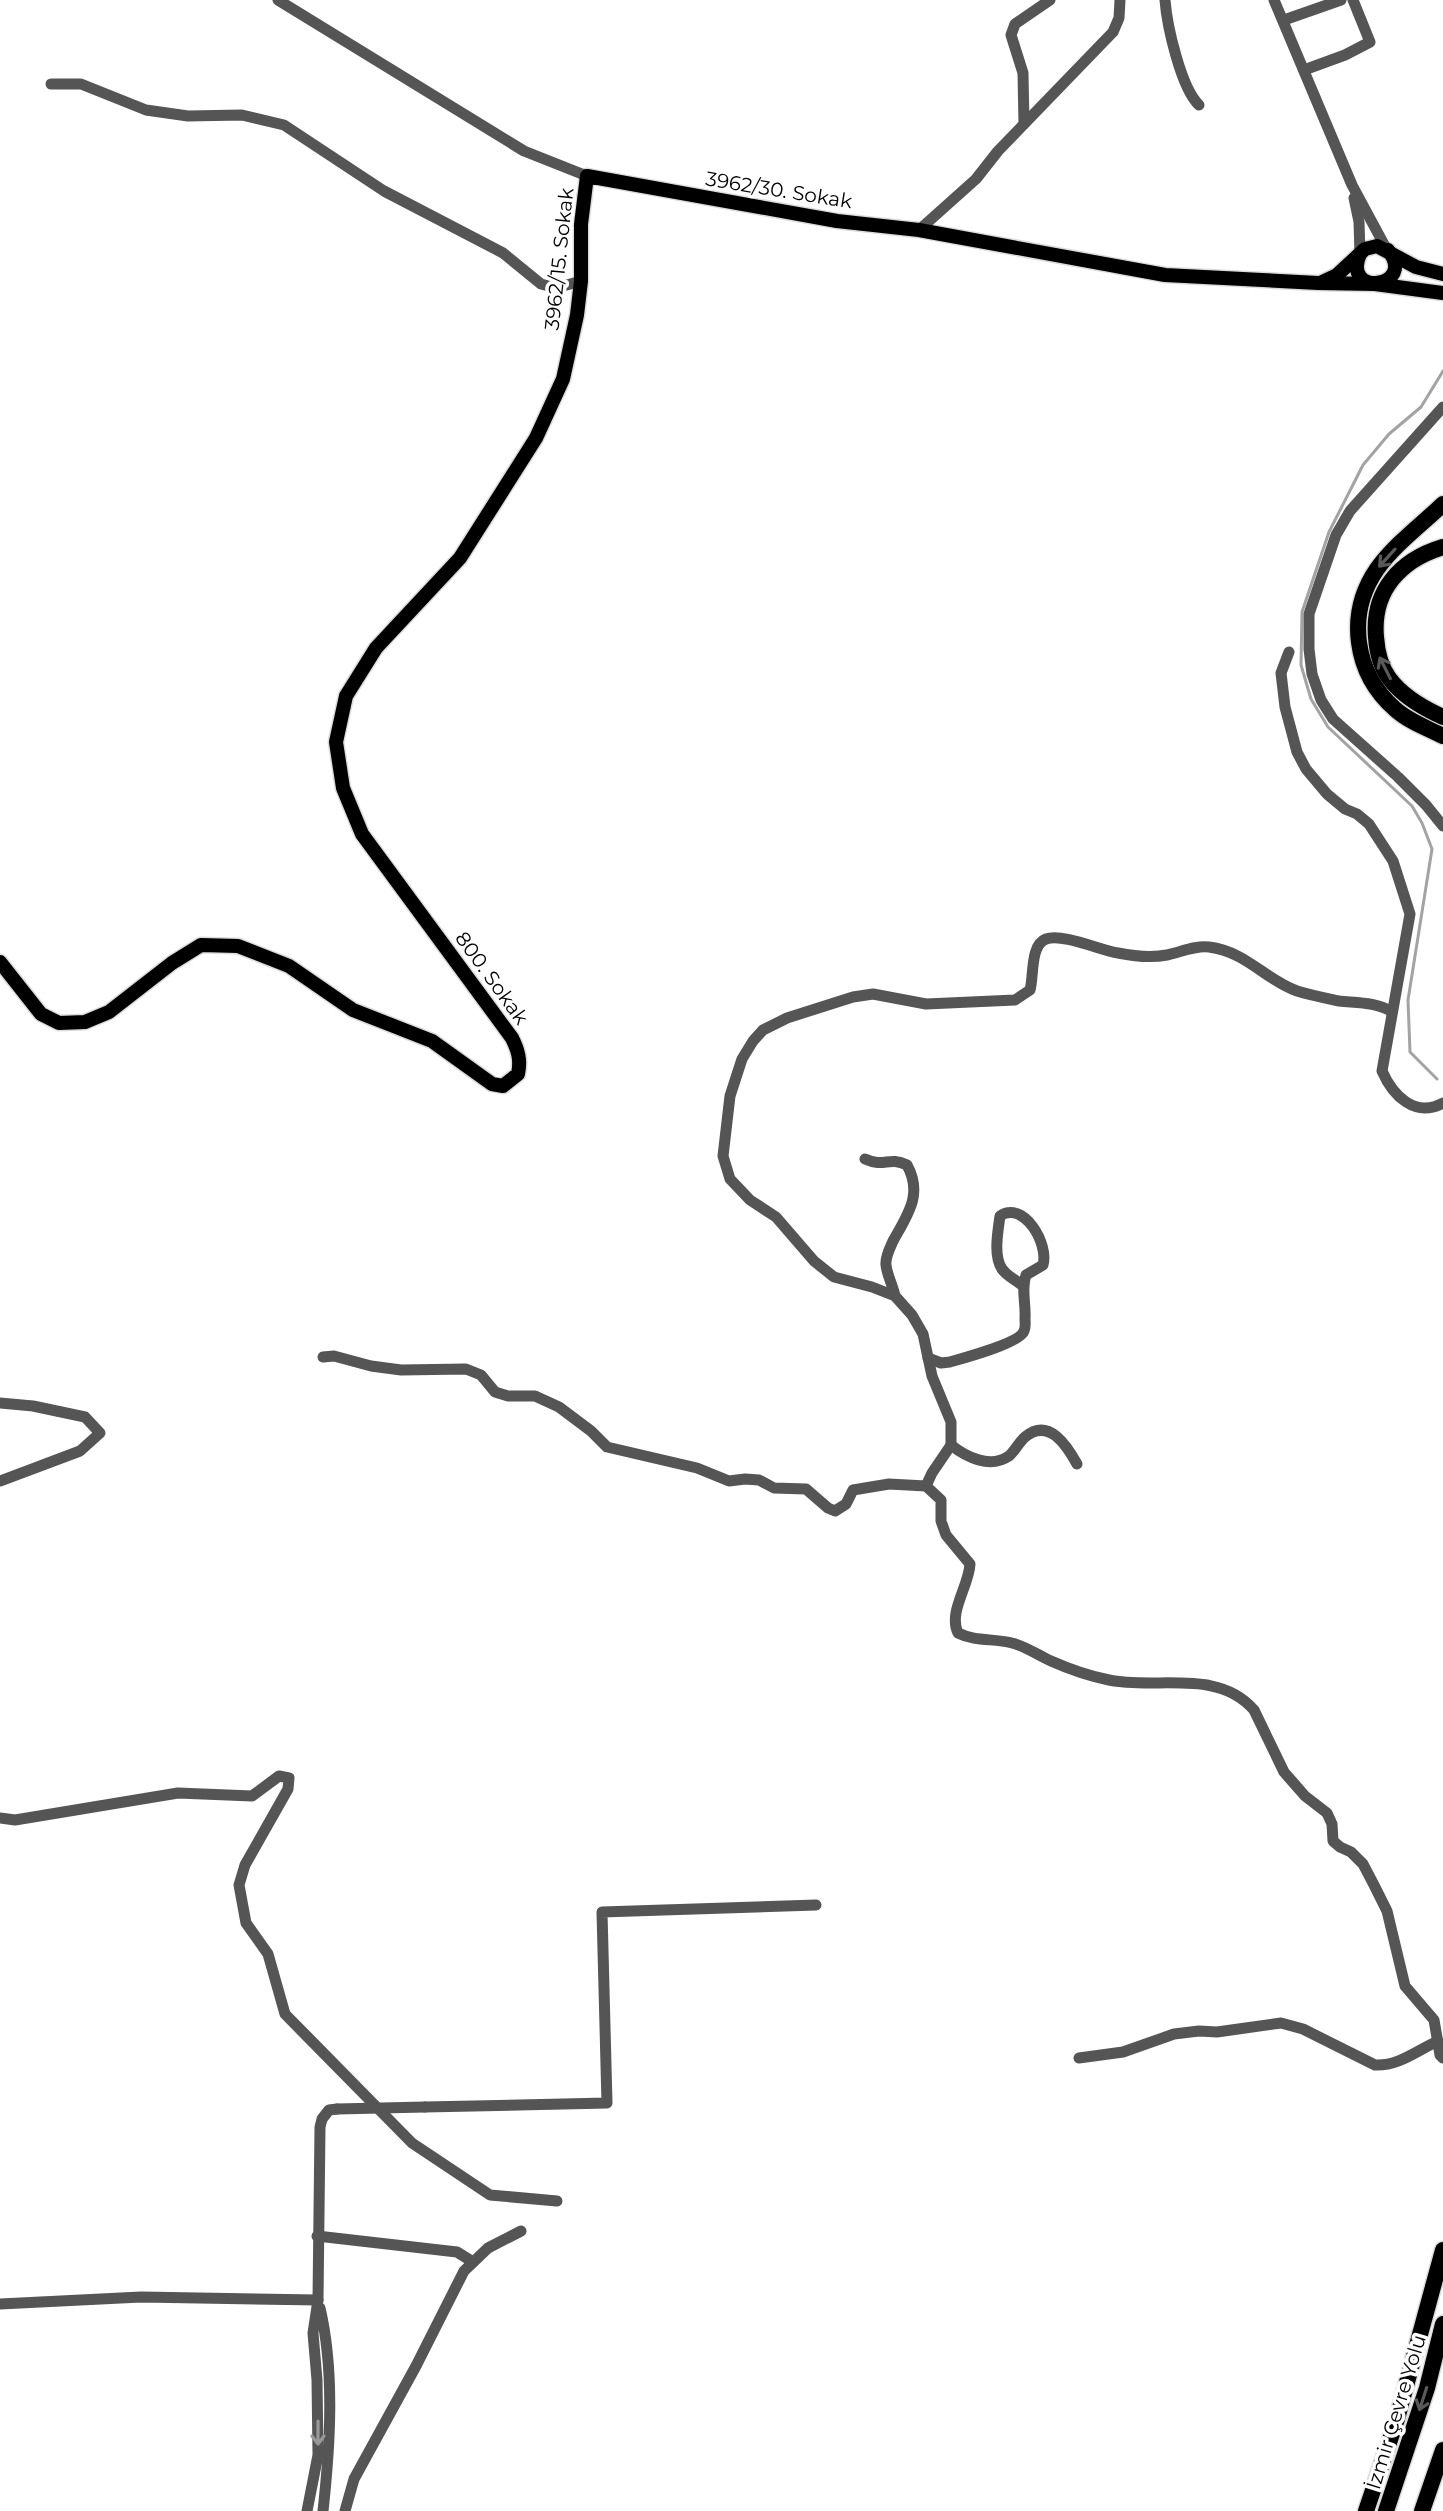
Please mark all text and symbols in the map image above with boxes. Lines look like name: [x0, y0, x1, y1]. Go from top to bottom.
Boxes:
street label: 3962/30. Sokak: [704, 167, 854, 213]
street label: 3962/15. Sokak: [540, 187, 578, 331]
one-way arrow: [1378, 547, 1397, 568]
one-way arrow: [1377, 657, 1392, 680]
street label: 800. Sokak: [450, 927, 534, 1029]
street label: İzmir Çevre Yolu: [1361, 2332, 1431, 2492]
one-way arrow: [1415, 2386, 1429, 2411]
one-way arrow: [310, 2419, 325, 2446]

